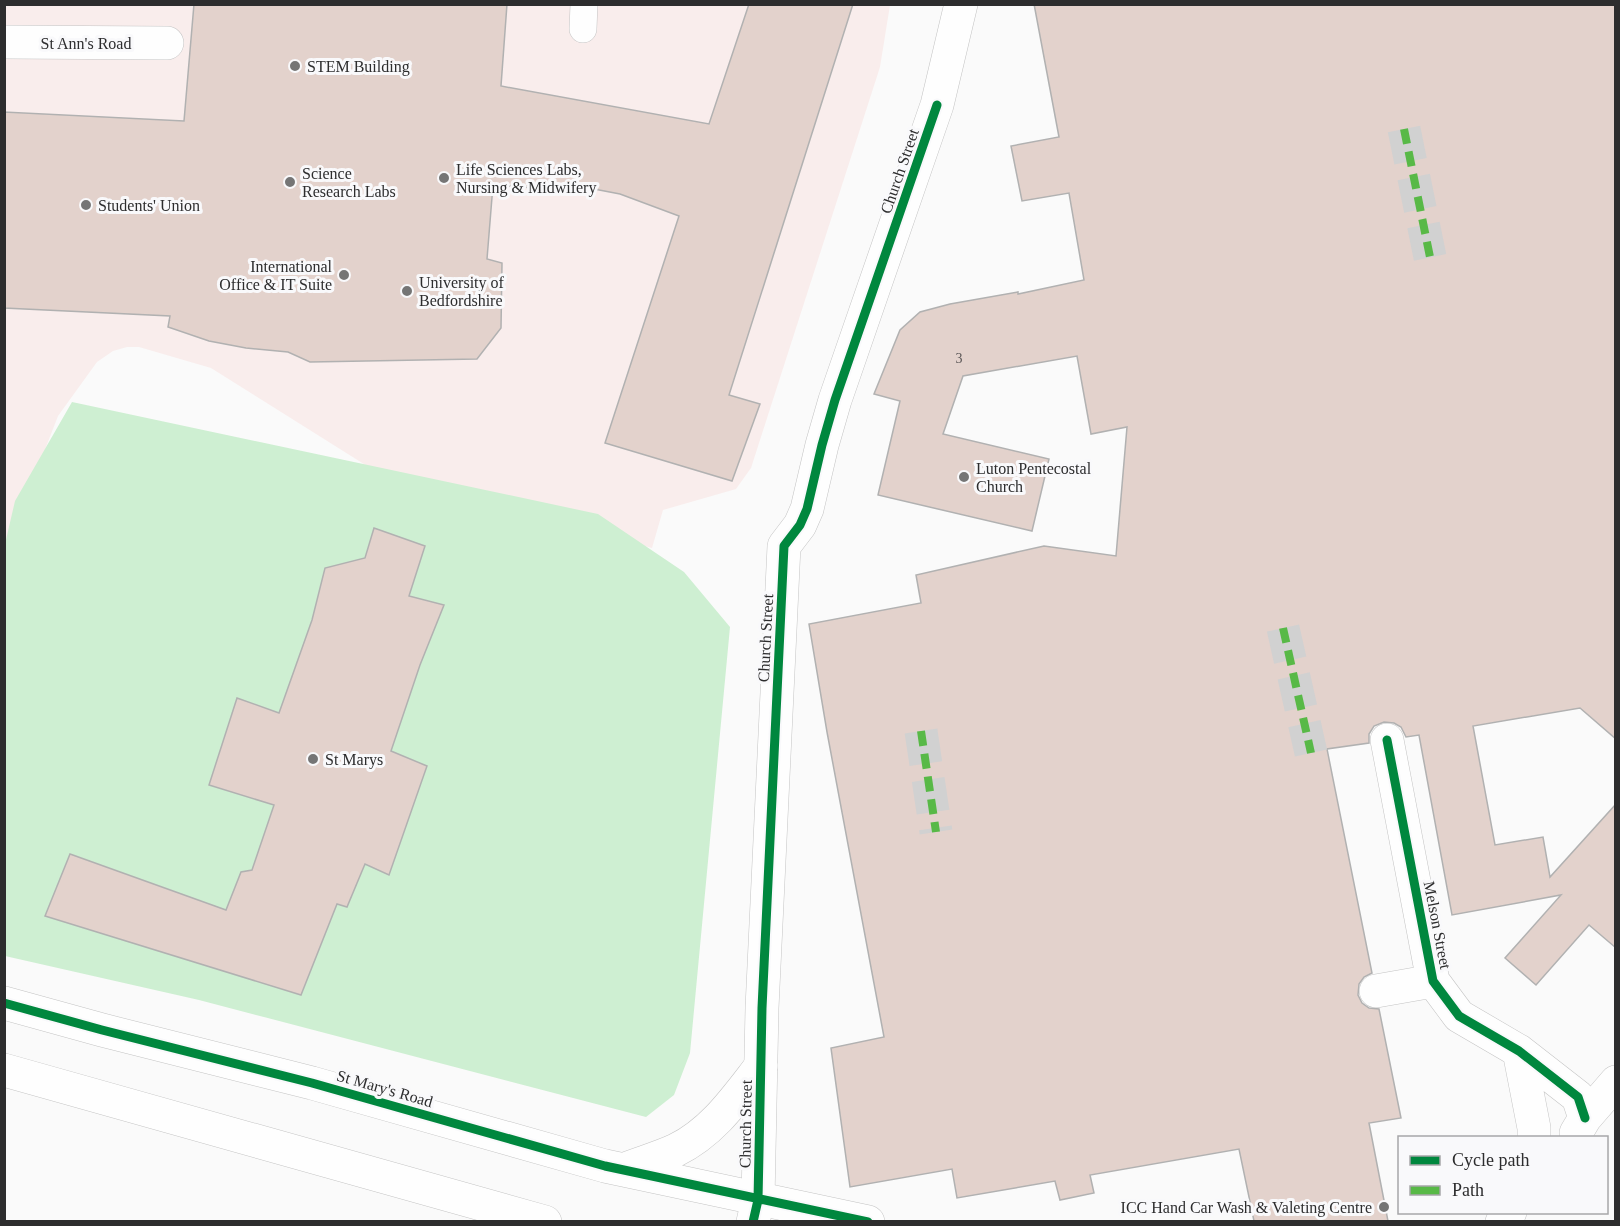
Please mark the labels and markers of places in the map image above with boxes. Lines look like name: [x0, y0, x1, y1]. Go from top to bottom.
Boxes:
place label: STEM Building: [307, 58, 410, 76]
marker: STEM Building: [288, 59, 302, 73]
place label: Life Sciences Labs, Nursing & Midwifery: [456, 161, 596, 197]
place label: Science Research Labs: [302, 165, 396, 200]
marker: Life Sciences Labs, Nursing & Midwifery: [437, 171, 451, 185]
marker: Science Research Labs: [283, 175, 297, 189]
place label: Students' Union: [98, 197, 200, 214]
marker: Students' Union: [79, 198, 93, 212]
place label: International Office & IT Suite: [219, 258, 333, 293]
marker: International Office & IT Suite: [337, 268, 351, 282]
place label: University of Bedfordshire: [419, 274, 505, 309]
marker: University of Bedfordshire: [400, 284, 414, 298]
place label: Luton Pentecostal Church: [976, 460, 1092, 495]
marker: Luton Pentecostal Church: [957, 470, 971, 484]
place label: St Marys: [325, 751, 383, 769]
marker: St Marys: [306, 752, 320, 766]
place label: ICC Hand Car Wash & Valeting Centre: [1121, 1199, 1372, 1217]
marker: ICC Hand Car Wash & Valeting Centre: [1377, 1200, 1391, 1214]

